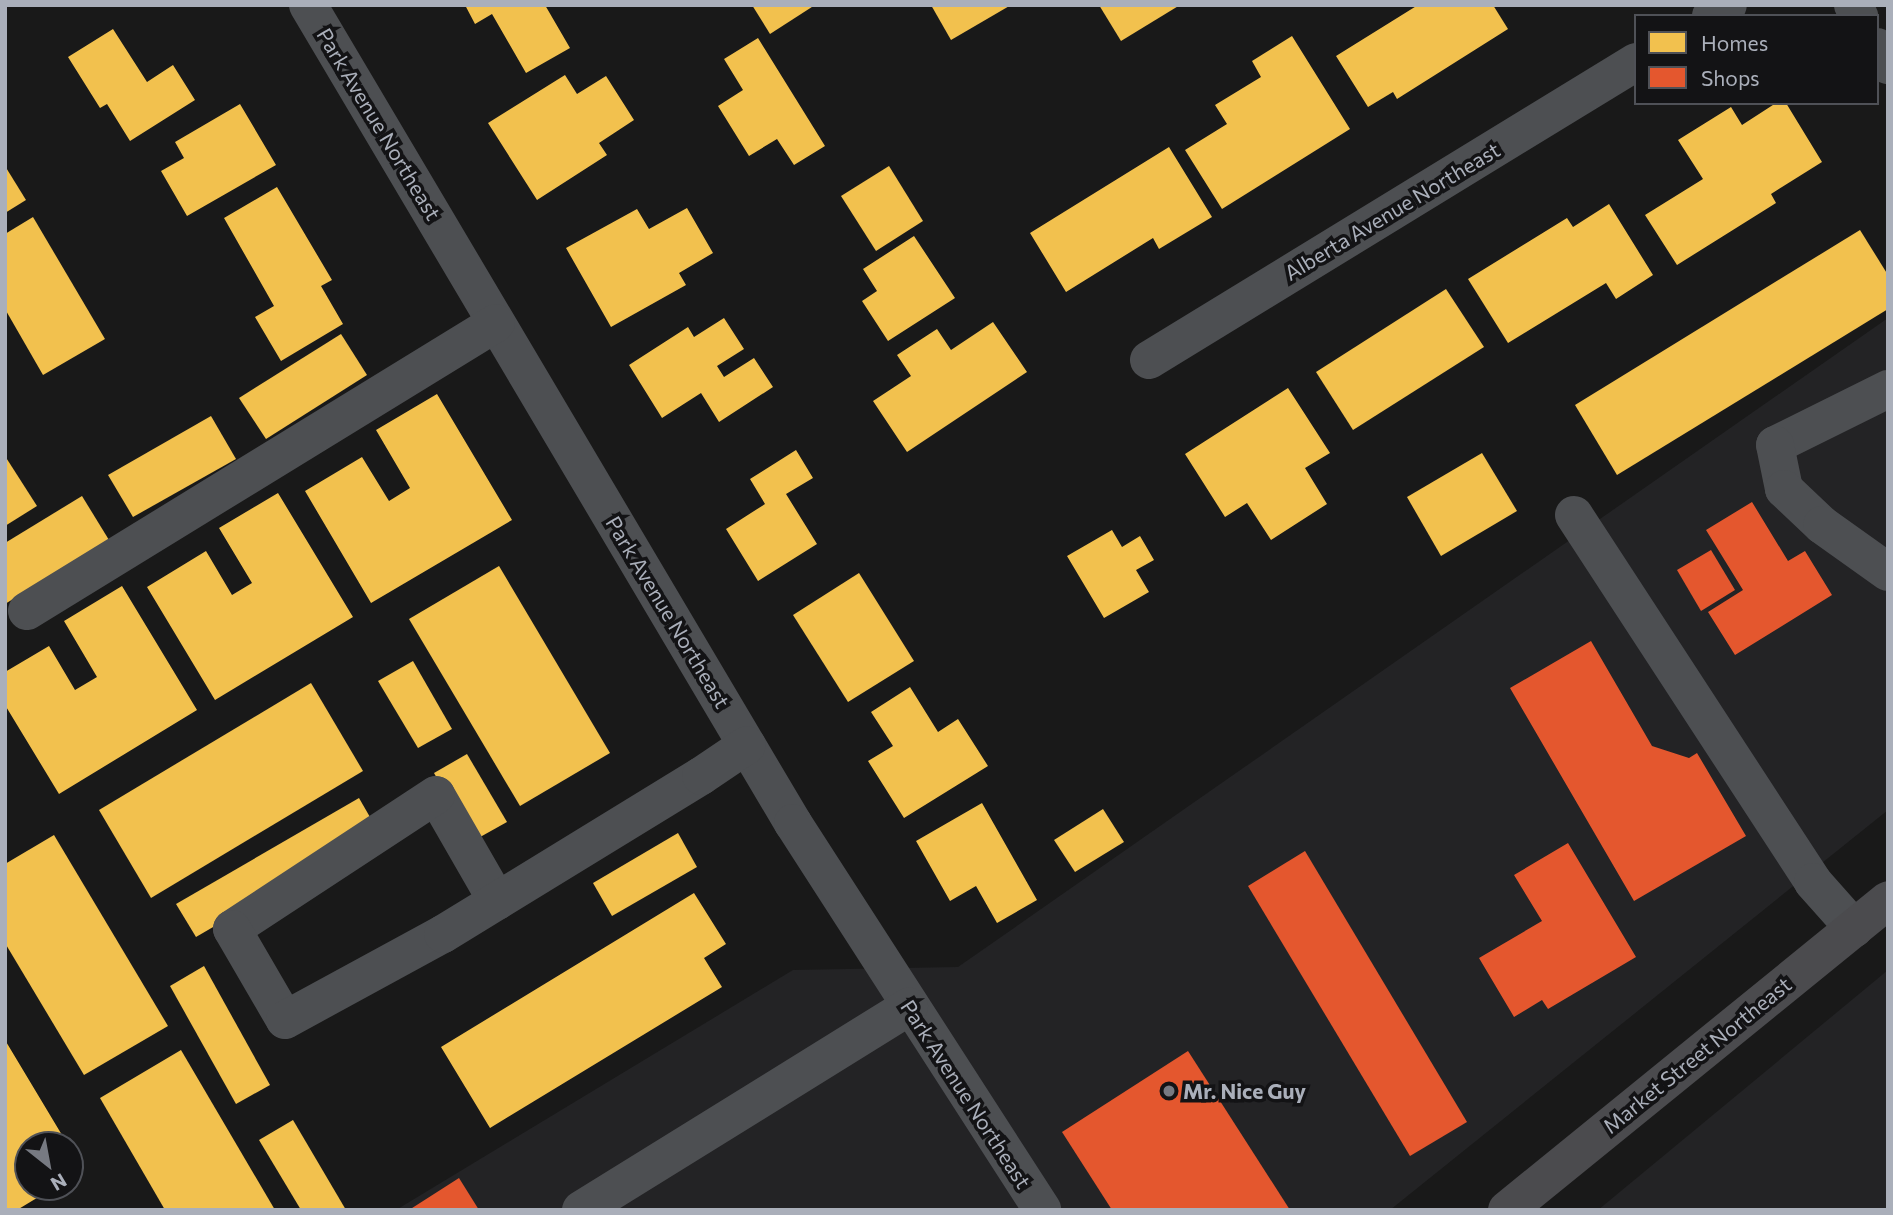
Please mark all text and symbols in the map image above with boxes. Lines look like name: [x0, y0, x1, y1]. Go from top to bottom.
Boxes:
legend: [1634, 14, 1879, 105]
street label: Park Avenue Northeast: [312, 23, 446, 225]
text: Homes: [1701, 30, 1768, 55]
text: Shops: [1701, 65, 1760, 90]
street label: Alberta Avenue Northeast: [1280, 137, 1504, 285]
street label: Park Avenue Northeast: [601, 511, 735, 713]
street label: Market Street Northeast: [1598, 971, 1796, 1139]
street label: Park Avenue Northeast: [896, 995, 1036, 1193]
place label: Mr. Nice Guy: [1183, 1078, 1306, 1104]
marker: Mr. Nice Guy: [1161, 1083, 1177, 1099]
north arrow: [14, 1131, 84, 1201]
text: N: [47, 1169, 71, 1196]

